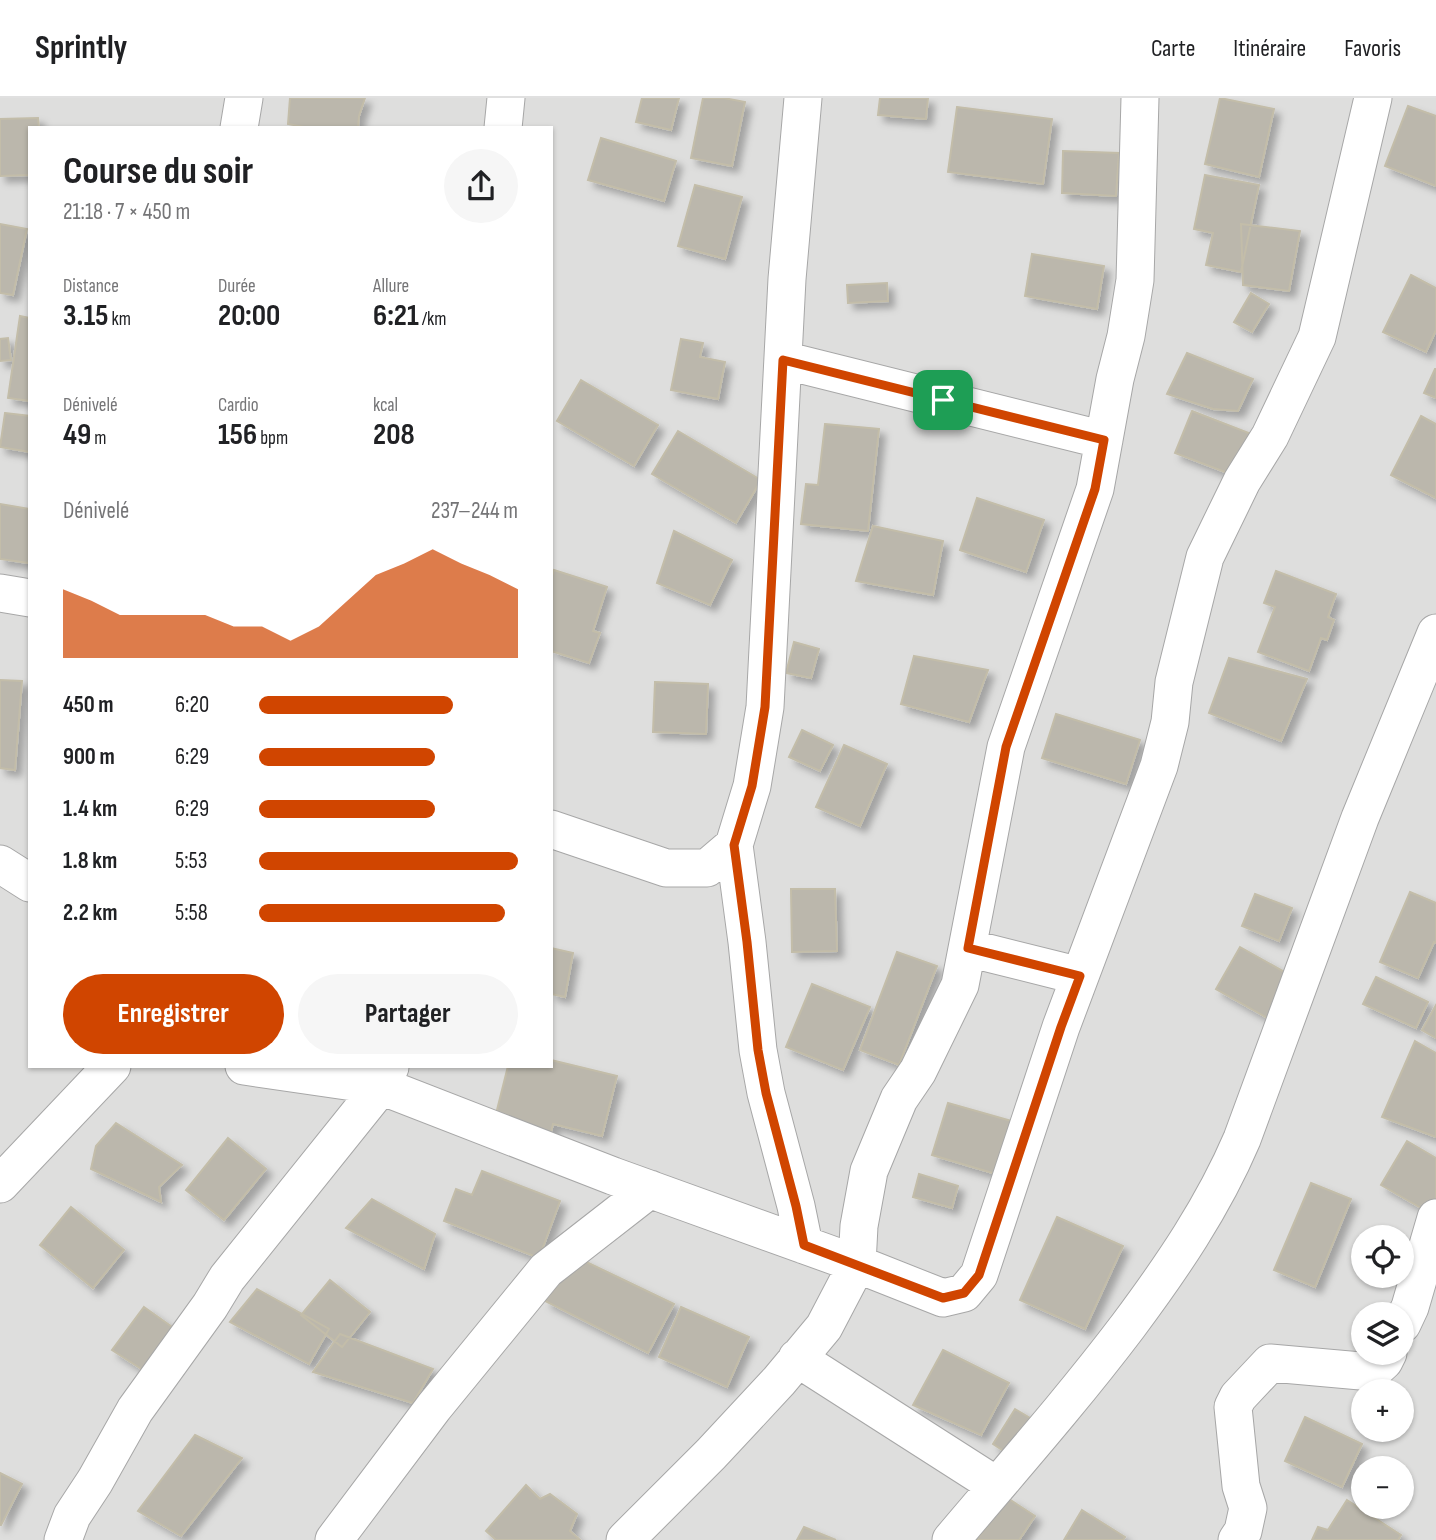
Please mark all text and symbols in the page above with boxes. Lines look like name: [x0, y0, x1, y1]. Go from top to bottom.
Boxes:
text: Sprintly: [35, 28, 127, 68]
text: Carte: [1151, 34, 1195, 63]
text: Itinéraire: [1233, 34, 1306, 63]
text: Favoris: [1344, 34, 1401, 63]
text: Course du soir: [63, 149, 253, 194]
button: share: [444, 149, 518, 223]
text: 21:18 · 7 × 450 m: [63, 198, 190, 226]
text: Distance: [63, 275, 119, 298]
text: Durée: [218, 275, 256, 298]
text: Allure: [373, 275, 409, 298]
text: 3.15: [63, 298, 108, 334]
text: 20:00: [218, 298, 280, 334]
text: 6:21: [373, 298, 419, 334]
text: km: [108, 308, 131, 331]
text: /km: [419, 308, 447, 331]
pin: [913, 370, 973, 430]
icon: arrive: [924, 381, 962, 419]
text: Dénivelé: [63, 394, 118, 417]
text: Cardio: [218, 394, 259, 417]
text: kcal: [373, 394, 398, 417]
text: 49: [63, 417, 91, 453]
text: 156: [218, 417, 257, 453]
text: 208: [373, 417, 415, 453]
text: m: [91, 427, 106, 450]
text: bpm: [257, 427, 288, 450]
text: Dénivelé: [63, 497, 129, 525]
text: 237–244 m: [431, 497, 518, 525]
text: 450 m: [63, 691, 114, 719]
text: 6:20: [175, 691, 209, 719]
text: 900 m: [63, 743, 115, 771]
text: 6:29: [175, 743, 209, 771]
text: 1.4 km: [63, 795, 117, 823]
text: 6:29: [175, 795, 209, 823]
text: 1.8 km: [63, 847, 117, 875]
text: 5:53: [175, 847, 207, 875]
text: 2.2 km: [63, 899, 117, 927]
text: 5:58: [175, 899, 208, 927]
button: Enregistrer: [63, 974, 284, 1054]
button: Partager: [298, 974, 518, 1054]
map controls: [1351, 1225, 1414, 1519]
button: locate: [1351, 1225, 1414, 1288]
button: layers: [1351, 1302, 1414, 1365]
button: +: [1351, 1379, 1414, 1442]
button: −: [1351, 1456, 1414, 1519]

